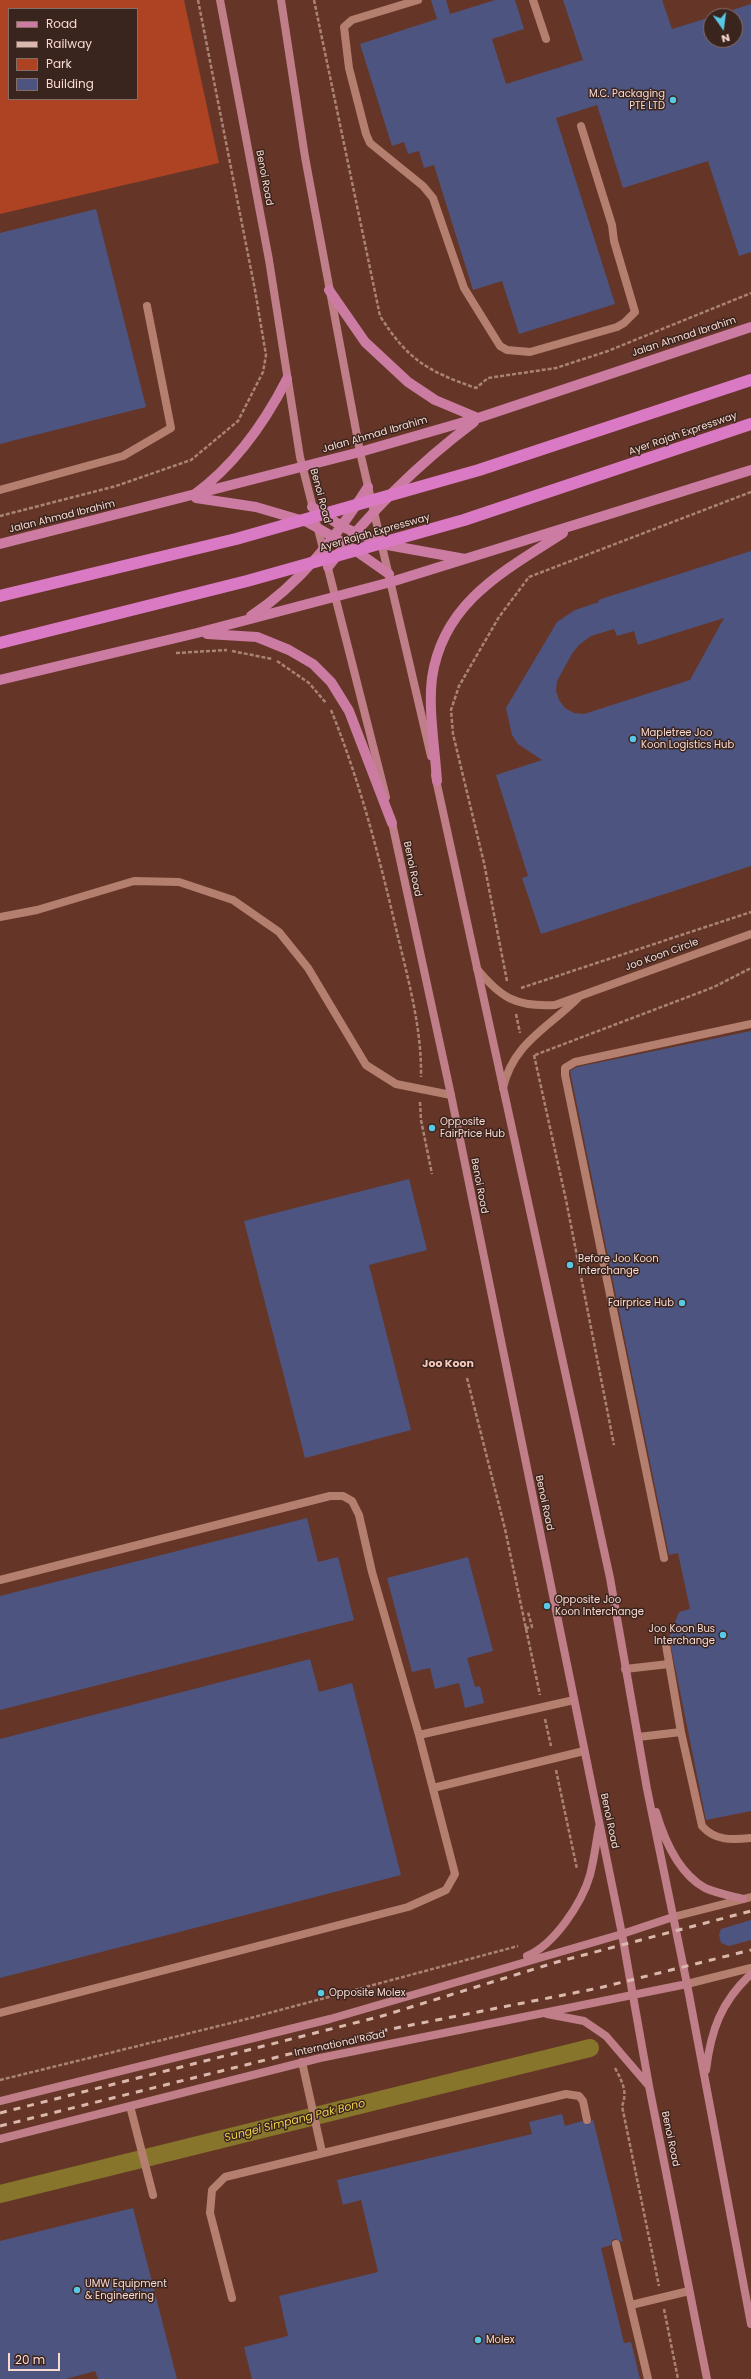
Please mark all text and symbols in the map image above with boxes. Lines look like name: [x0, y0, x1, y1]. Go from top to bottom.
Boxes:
legend: [8, 8, 138, 100]
north arrow: [703, 8, 743, 48]
text: Road: [46, 15, 77, 32]
text: N: [720, 30, 732, 47]
text: Railway: [46, 35, 92, 52]
text: Park: [46, 55, 72, 72]
text: Building: [46, 75, 94, 92]
place label: M.C. Packaging PTE LTD: [589, 88, 665, 112]
marker: M.C. Packaging PTE LTD: [668, 95, 678, 105]
street label: Benoi Road: [253, 149, 275, 207]
street label: Jalan Ahmad Ibrahim: [630, 314, 738, 360]
street label: Ayer Rajah Expressway: [627, 410, 739, 458]
street label: Jalan Ahmad Ibrahim: [321, 414, 429, 456]
street label: Benoi Road: [307, 467, 333, 525]
street label: Jalan Ahmad Ibrahim: [8, 498, 116, 536]
street label: Ayer Rajah Expressway: [319, 512, 431, 554]
place label: Mapletree Joo Koon Logistics Hub: [641, 727, 734, 750]
marker: Mapletree Joo Koon Logistics Hub: [628, 734, 638, 744]
street label: Benoi Road: [400, 840, 424, 898]
street label: Joo Koon Circle: [624, 936, 700, 974]
place label: Opposite FairPrice Hub: [440, 1116, 505, 1140]
marker: Opposite FairPrice Hub: [427, 1123, 437, 1133]
street label: Benoi Road: [468, 1157, 490, 1215]
place label: Before Joo Koon Interchange: [578, 1253, 659, 1276]
marker: Before Joo Koon Interchange: [565, 1260, 575, 1270]
place label: Fairprice Hub: [608, 1297, 674, 1309]
marker: Fairprice Hub: [677, 1298, 687, 1308]
district label: Joo Koon: [422, 1357, 474, 1371]
street label: Benoi Road: [532, 1474, 556, 1532]
place label: Opposite Joo Koon Interchange: [555, 1594, 644, 1618]
marker: Opposite Joo Koon Interchange: [542, 1601, 552, 1611]
place label: Joo Koon Bus Interchange: [649, 1623, 715, 1646]
marker: Joo Koon Bus Interchange: [718, 1630, 728, 1640]
street label: Benoi Road: [597, 1792, 621, 1850]
place label: Opposite Molex: [329, 1987, 405, 1999]
marker: Opposite Molex: [316, 1988, 326, 1998]
street label: International Road: [294, 2029, 386, 2059]
water label: Sungei Simpang Pak Bono: [223, 2097, 367, 2145]
street label: Benoi Road: [658, 2110, 682, 2168]
place label: UMW Equipment & Engineering: [85, 2278, 167, 2302]
marker: UMW Equipment & Engineering: [72, 2285, 82, 2295]
place label: Molex: [486, 2334, 514, 2346]
marker: Molex: [473, 2335, 483, 2345]
scale bar: [10, 2345, 62, 2371]
text: 20 m: [15, 2351, 45, 2368]

